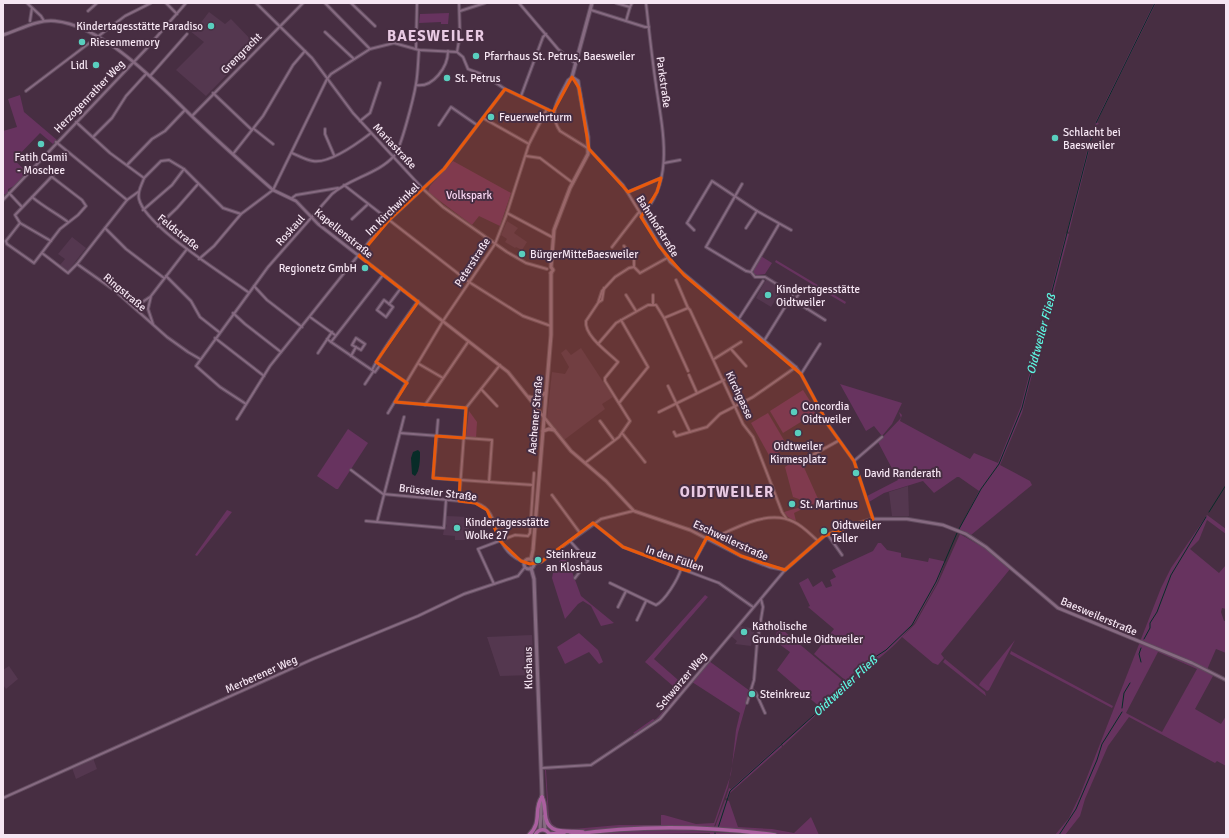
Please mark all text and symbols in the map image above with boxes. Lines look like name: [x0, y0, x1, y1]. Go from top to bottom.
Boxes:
place label: Kindertagesstätte Paradiso: [76, 20, 203, 33]
marker: Kindertagesstätte Paradiso: [206, 21, 216, 31]
district label: BAESWEILER: [387, 27, 485, 45]
street label: Grengracht: [218, 30, 265, 77]
place label: Riesenmemory: [90, 36, 161, 49]
marker: Riesenmemory: [77, 37, 87, 47]
place label: Pfarrhaus St. Petrus, Baesweiler: [484, 50, 635, 63]
marker: Pfarrhaus St. Petrus, Baesweiler: [471, 51, 481, 61]
street label: Parkstraße: [653, 56, 674, 109]
street label: Herzogenrather Weg: [51, 57, 128, 136]
place label: Lidl: [70, 59, 88, 72]
marker: Lidl: [91, 60, 101, 70]
place label: St. Petrus: [455, 72, 501, 85]
marker: St. Petrus: [442, 73, 452, 83]
place label: Feuerwehrturm: [499, 111, 572, 124]
marker: Feuerwehrturm: [486, 112, 496, 122]
street label: Mariastraße: [370, 121, 419, 172]
place label: Schlacht bei Baesweiler: [1063, 126, 1121, 152]
marker: Schlacht bei Baesweiler: [1050, 133, 1060, 143]
marker: Fatih Camii - Moschee: [36, 139, 46, 149]
place label: Fatih Camii - Moschee: [14, 151, 68, 177]
street label: Im Kirchwinkel: [363, 180, 422, 238]
park label: Volkspark: [446, 189, 492, 202]
street label: Bahnhofstraße: [633, 193, 682, 259]
street label: Kapellenstraße: [312, 206, 376, 261]
street label: Feldstraße: [155, 211, 202, 253]
street label: Roskaul: [273, 212, 308, 249]
street label: Peterstraße: [452, 236, 493, 289]
place label: BürgerMitteBaesweiler: [530, 248, 638, 261]
marker: BürgerMitteBaesweiler: [517, 249, 527, 259]
place label: Regionetz GmbH: [279, 262, 357, 275]
marker: Regionetz GmbH: [360, 263, 370, 273]
street label: Ringstraße: [101, 271, 149, 314]
place label: Kindertagesstätte Oidtweiler: [776, 283, 860, 309]
marker: Kindertagesstätte Oidtweiler: [763, 290, 773, 300]
water label: Oidtweiler Fließ: [1024, 291, 1060, 376]
street label: Kirchgasse: [723, 369, 756, 421]
street label: Aachener Straße: [526, 375, 545, 455]
place label: Concordia Oidtweiler: [802, 400, 851, 426]
marker: Concordia Oidtweiler: [789, 407, 799, 417]
marker: Oidtweiler Kirmesplatz: [793, 428, 803, 438]
place label: Oidtweiler Kirmesplatz: [770, 440, 826, 466]
place label: David Randerath: [864, 467, 941, 480]
marker: David Randerath: [851, 468, 861, 478]
street label: Brüsseler Straße: [398, 481, 478, 504]
district label: OIDTWEILER: [680, 483, 774, 501]
place label: St. Martinus: [800, 498, 858, 511]
marker: St. Martinus: [787, 499, 797, 509]
place label: Kindertagesstätte Wolke 27: [465, 516, 549, 542]
street label: Eschweilerstraße: [691, 517, 771, 564]
place label: Oidtweiler Teller: [832, 519, 881, 545]
marker: Kindertagesstätte Wolke 27: [452, 523, 462, 533]
marker: Oidtweiler Teller: [819, 526, 829, 536]
street label: In den Füllen: [644, 542, 706, 574]
place label: Steinkreuz an Kloshaus: [546, 548, 603, 574]
marker: Steinkreuz an Kloshaus: [533, 555, 543, 565]
street label: Baesweilerstraße: [1058, 594, 1139, 638]
place label: Katholische Grundschule Oidtweiler: [752, 620, 863, 646]
marker: Katholische Grundschule Oidtweiler: [739, 627, 749, 637]
street label: Kloshaus: [522, 646, 535, 689]
street label: Schwarzer Weg: [653, 650, 710, 713]
water label: Oidtweiler Fließ: [810, 652, 882, 720]
street label: Merberener Weg: [223, 653, 299, 696]
place label: Steinkreuz: [760, 688, 810, 701]
marker: Steinkreuz: [747, 689, 757, 699]

